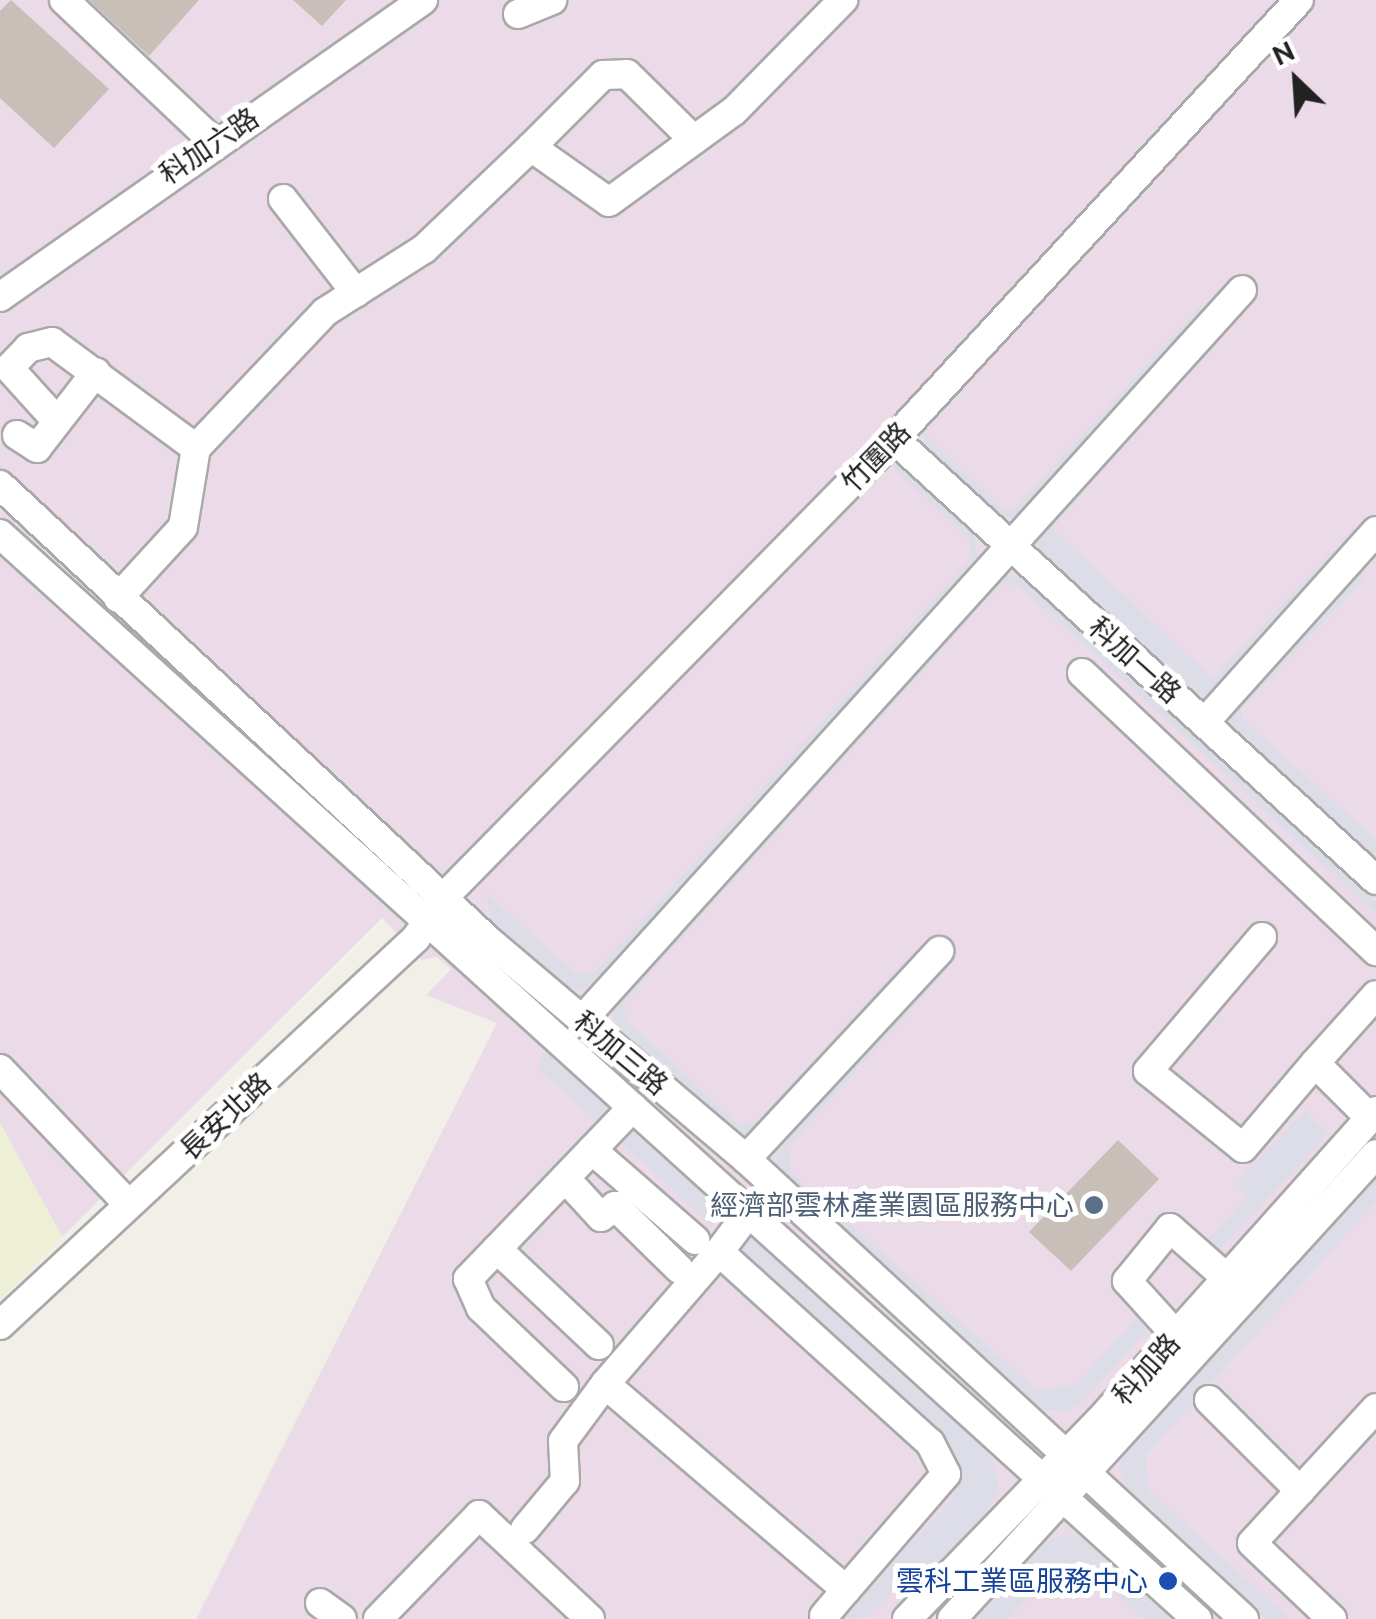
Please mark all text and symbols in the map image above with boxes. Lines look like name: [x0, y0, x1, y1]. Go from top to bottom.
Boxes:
north arrow: [1246, 30, 1346, 130]
text: N: [1267, 34, 1299, 71]
street label: 科加六路: [153, 101, 265, 191]
street label: 竹圍路: [835, 415, 917, 499]
street label: 科加一路: [1082, 610, 1188, 710]
street label: 科加三路: [567, 1004, 675, 1102]
street label: 長安北路: [173, 1066, 277, 1166]
place label: 經濟部雲林產業園區服務中心: [710, 1188, 1074, 1222]
marker: 經濟部雲林產業園區服務中心: [1083, 1194, 1105, 1216]
street label: 科加路: [1105, 1327, 1187, 1411]
place label: 雲科工業區服務中心: [896, 1564, 1148, 1598]
marker: 雲科工業區服務中心: [1157, 1570, 1179, 1592]

